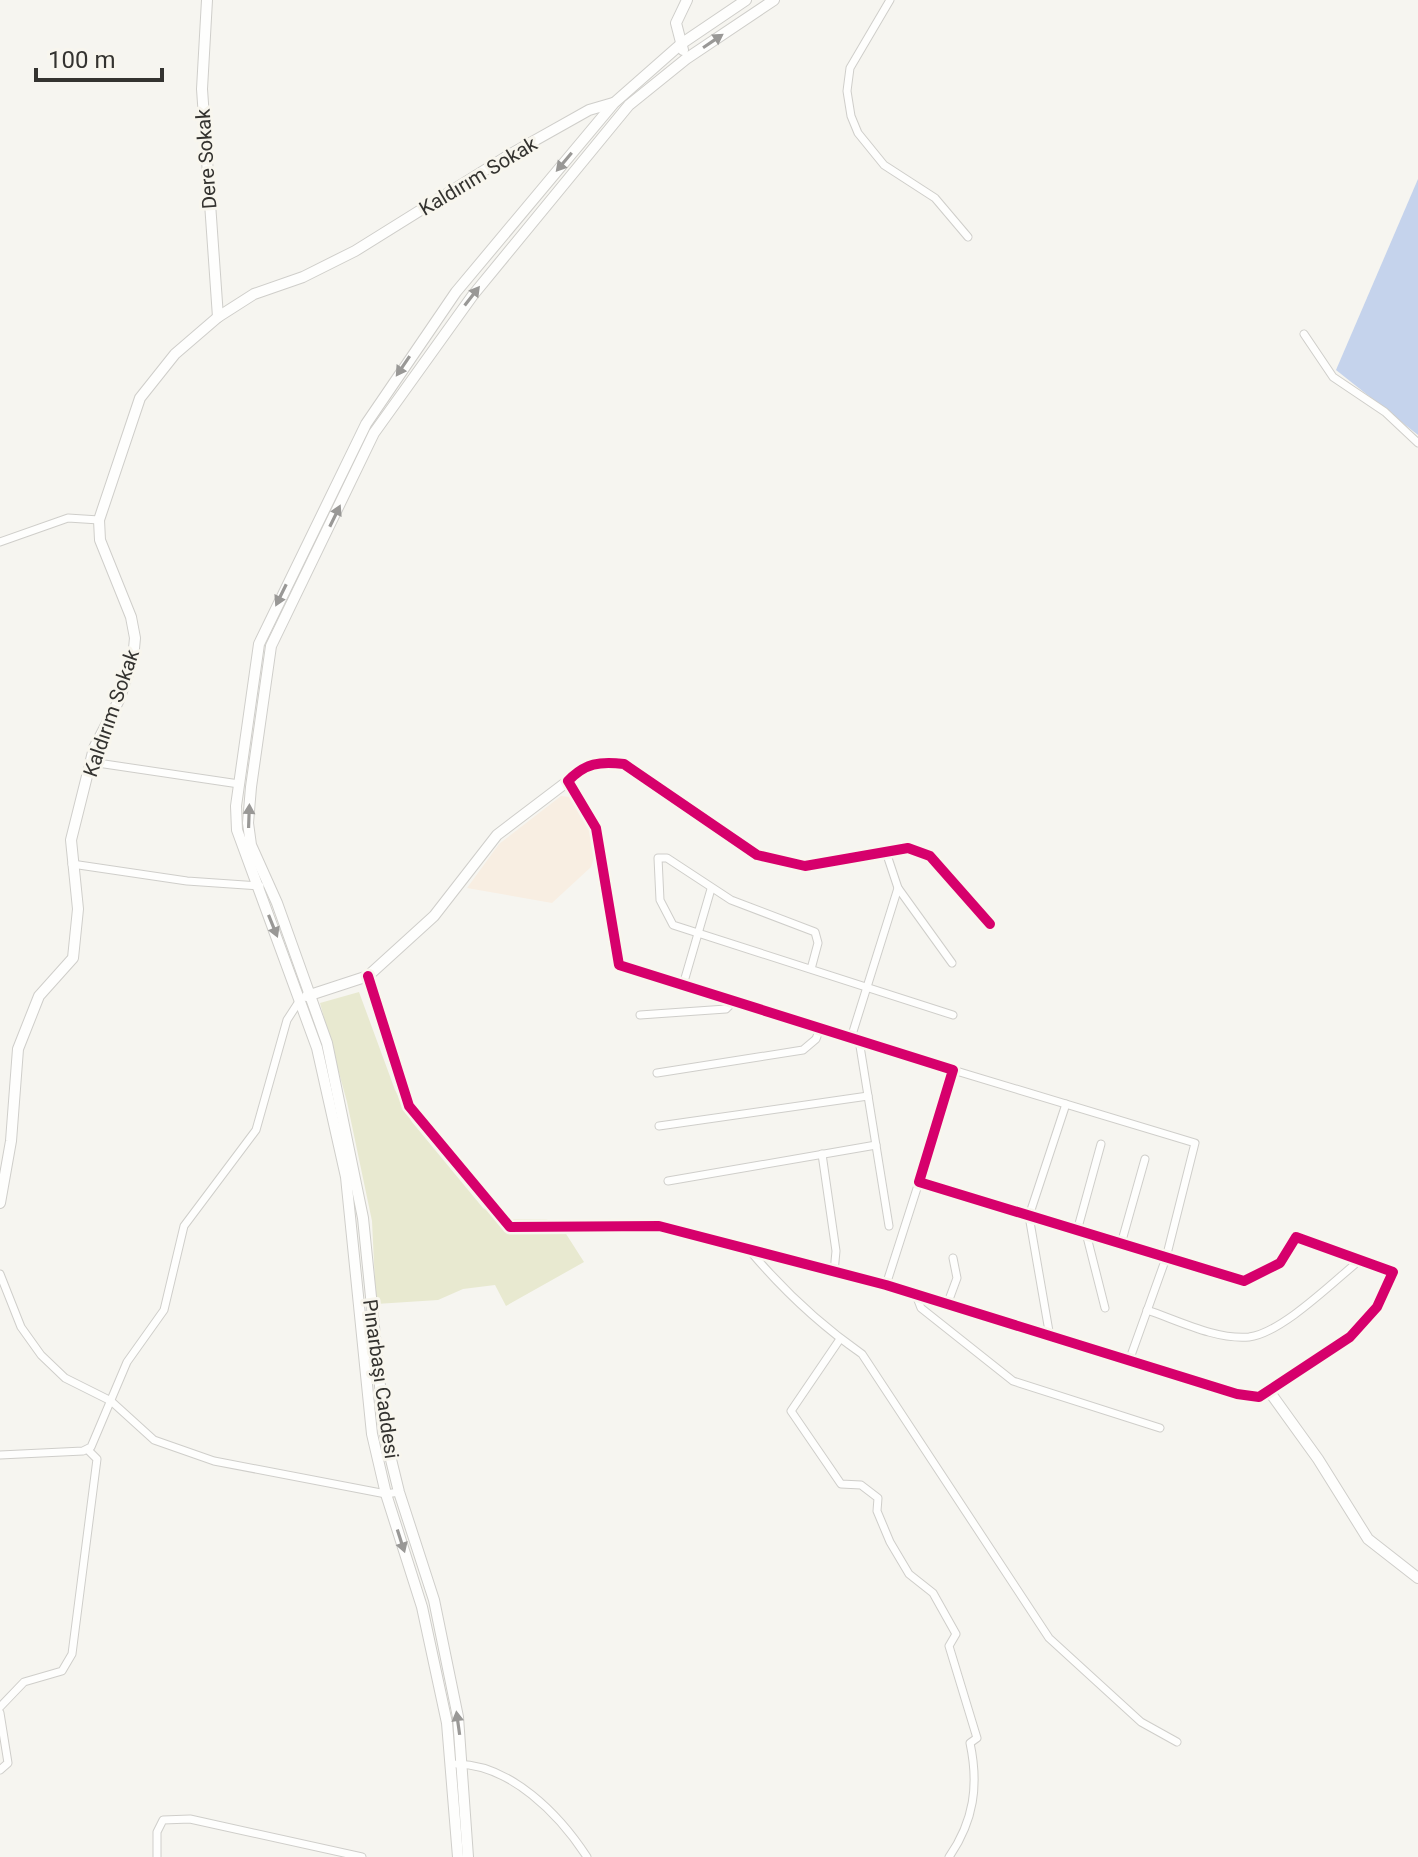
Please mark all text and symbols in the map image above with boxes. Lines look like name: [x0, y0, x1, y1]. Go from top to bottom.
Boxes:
scale bar: [36, 32, 162, 82]
one-way arrow: [702, 34, 724, 49]
text: 100 m: [48, 46, 115, 74]
street label: Dere Sokak: [190, 107, 221, 210]
street label: Kaldırım Sokak: [415, 131, 542, 221]
one-way arrow: [556, 152, 573, 172]
one-way arrow: [463, 286, 479, 306]
one-way arrow: [396, 356, 411, 377]
one-way arrow: [328, 504, 342, 527]
one-way arrow: [274, 584, 288, 607]
street label: Kaldırım Sokak: [78, 645, 144, 780]
one-way arrow: [243, 803, 256, 828]
one-way arrow: [266, 914, 279, 938]
street label: Pınarbaşı Caddesi: [358, 1298, 404, 1460]
one-way arrow: [396, 1529, 408, 1553]
one-way arrow: [451, 1711, 464, 1736]

